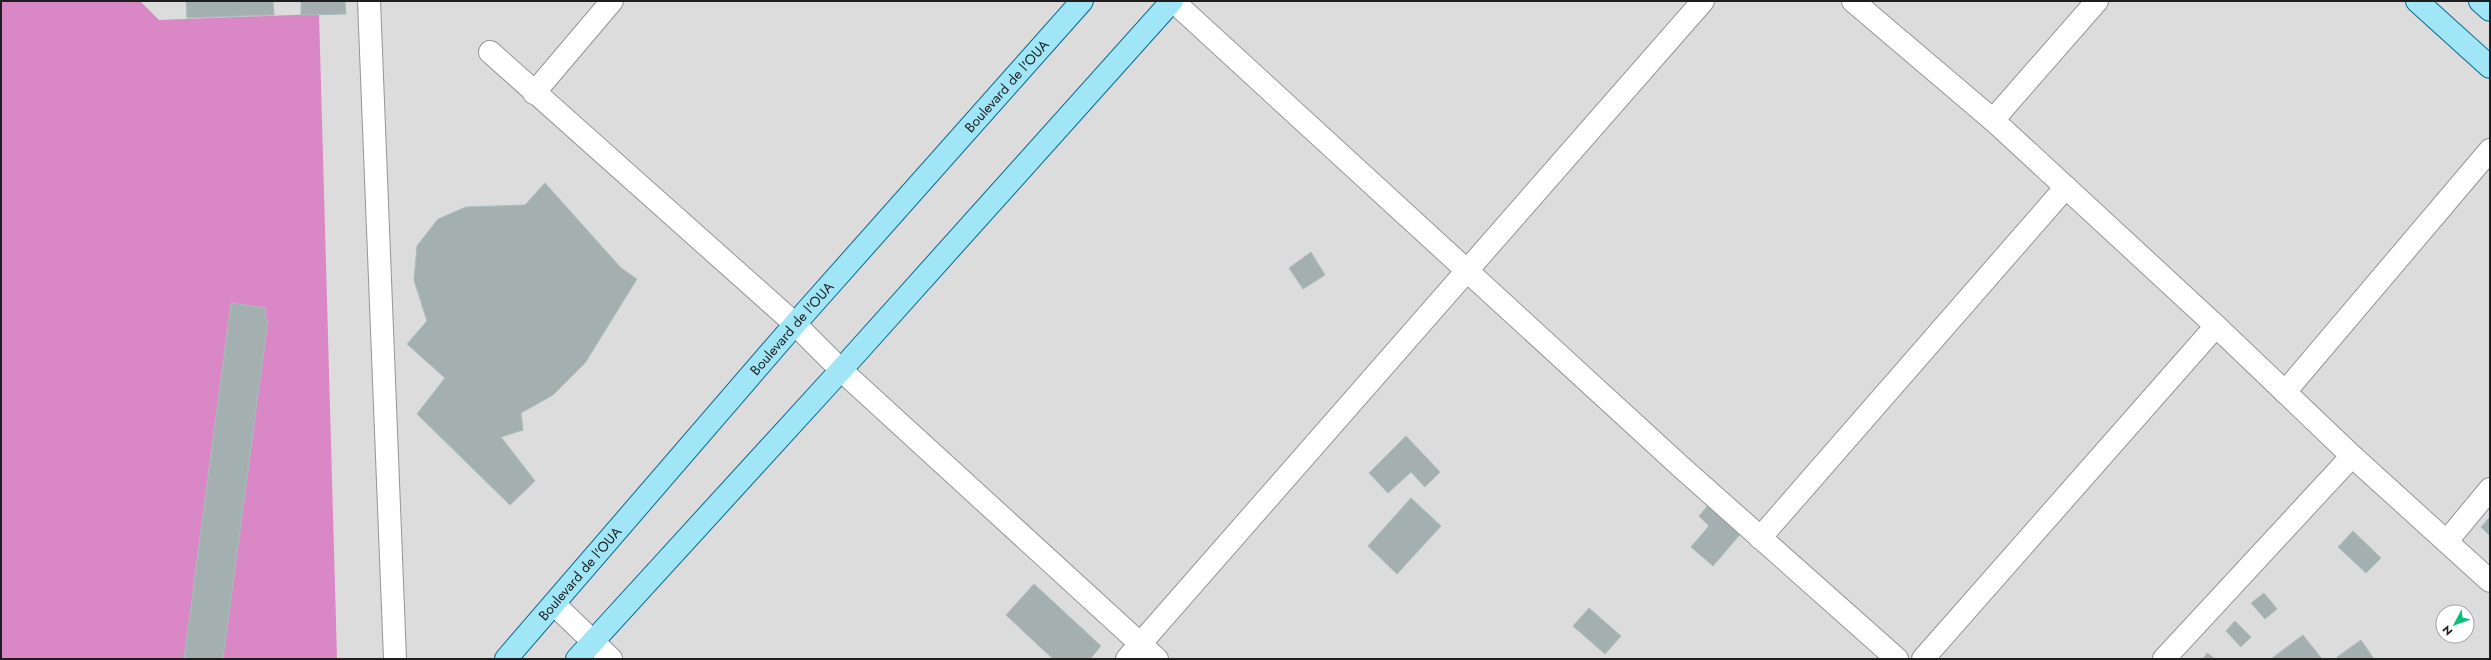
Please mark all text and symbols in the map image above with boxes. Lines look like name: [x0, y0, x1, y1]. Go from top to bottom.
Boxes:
street label: Boulevard de l'OUA: [960, 34, 1054, 137]
street label: Boulevard de l'OUA: [745, 277, 839, 379]
street label: Boulevard de l'OUA: [534, 522, 627, 625]
north arrow: [2435, 604, 2475, 644]
text: N: [2439, 622, 2456, 639]

